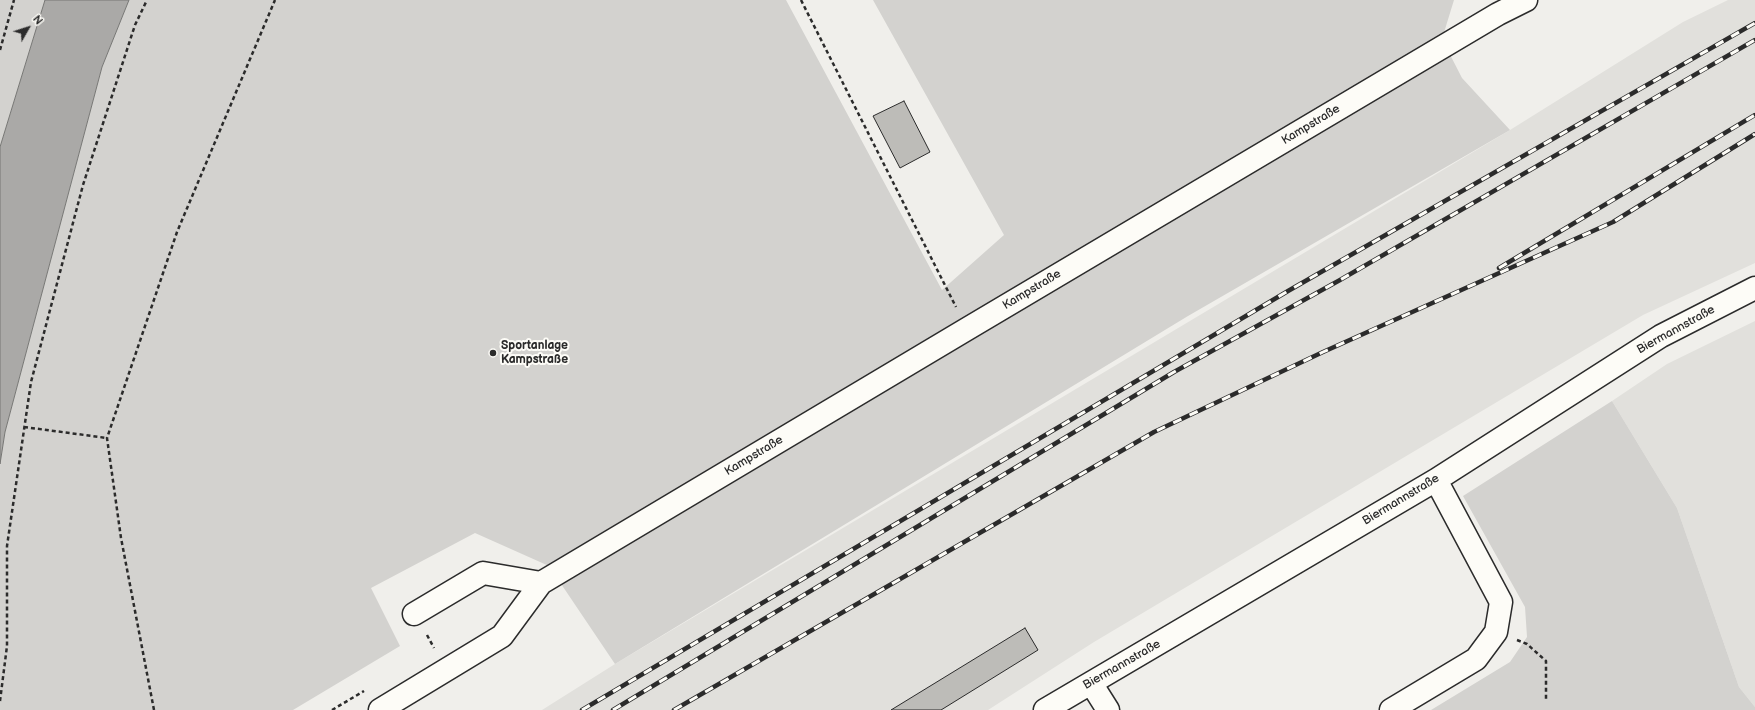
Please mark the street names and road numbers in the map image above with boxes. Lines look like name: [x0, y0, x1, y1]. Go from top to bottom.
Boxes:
street label: Kampstraße: [1279, 102, 1343, 148]
street label: Kampstraße: [1000, 267, 1064, 313]
street label: Biermannstraße: [1634, 303, 1718, 357]
street label: Kampstraße: [722, 433, 786, 479]
street label: Biermannstraße: [1360, 471, 1442, 529]
street label: Biermannstraße: [1081, 637, 1163, 693]

